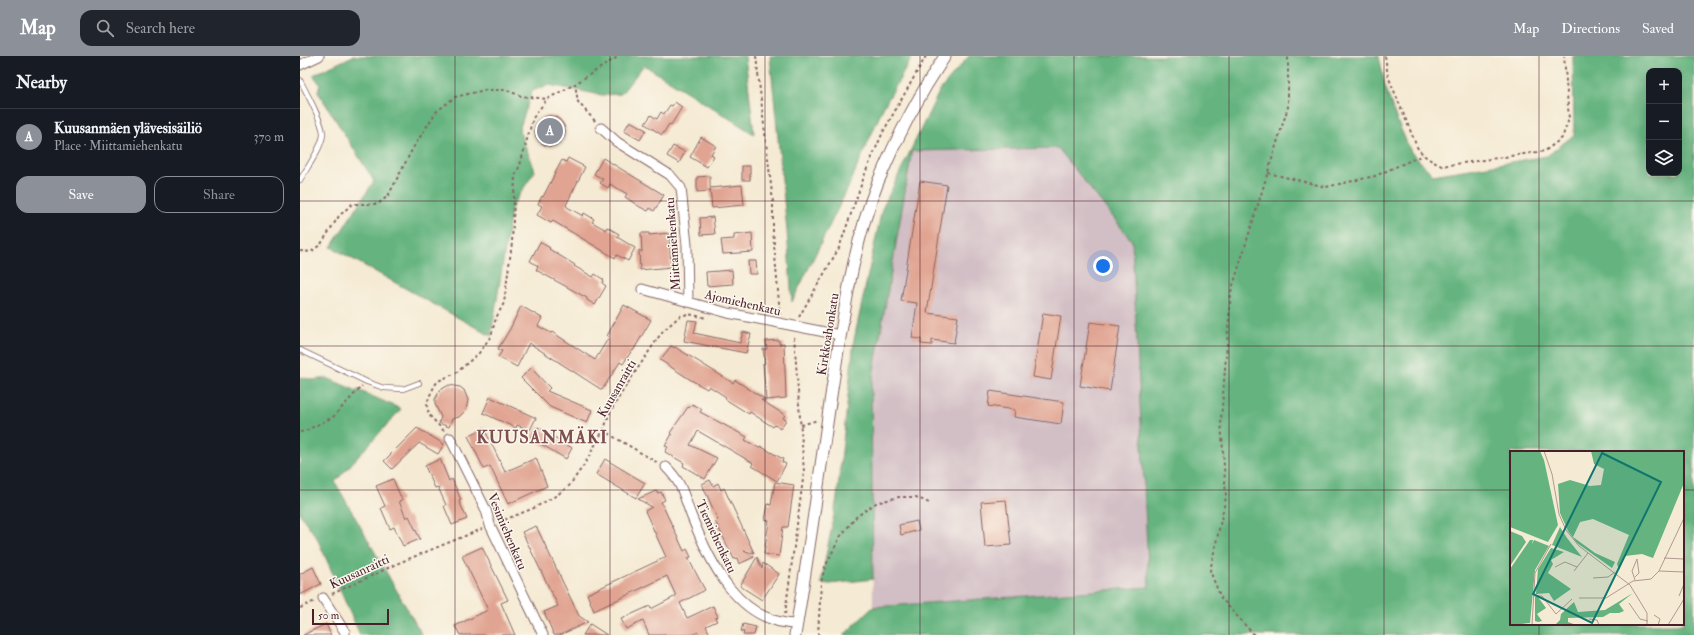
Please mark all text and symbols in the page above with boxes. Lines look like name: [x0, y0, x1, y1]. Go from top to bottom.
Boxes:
search box: [80, 10, 360, 46]
text: Map: [20, 16, 56, 40]
icon: search: [94, 17, 116, 39]
text: Search here: [126, 19, 195, 38]
text: Map: [1513, 20, 1539, 37]
text: Directions: [1561, 20, 1620, 37]
text: Saved: [1642, 20, 1674, 37]
map controls: [1646, 68, 1682, 176]
button: +: [1646, 68, 1682, 104]
text: Nearby: [16, 72, 67, 93]
button: −: [1646, 104, 1682, 140]
pin: A: [537, 116, 563, 146]
text: Kuusanmäen ylävesisäiliö: [54, 119, 202, 138]
text: A: [25, 129, 33, 145]
text: 370 m: [254, 129, 284, 145]
text: Place · Miittamiehenkatu: [54, 138, 182, 154]
button: layers: [1646, 140, 1682, 176]
button: Save: [16, 176, 146, 213]
button: Share: [154, 176, 284, 213]
street label: Miittamiehenkatu: [662, 196, 684, 291]
your location: [1093, 256, 1113, 276]
street label: Ajomiehenkatu: [702, 286, 783, 320]
street label: Kirkkoahonkatu: [814, 292, 842, 377]
street label: Kuusanraitti: [594, 356, 640, 420]
district label: KUUSANMÄKI: [476, 426, 608, 448]
inset map: [1510, 451, 1684, 625]
street label: Vesimiehenkatu: [484, 491, 531, 572]
street label: Tiemiehenkatu: [692, 497, 740, 576]
street label: Kuusanraitti: [327, 551, 392, 593]
scale bar: [312, 607, 389, 626]
text: 50 m: [318, 609, 339, 622]

